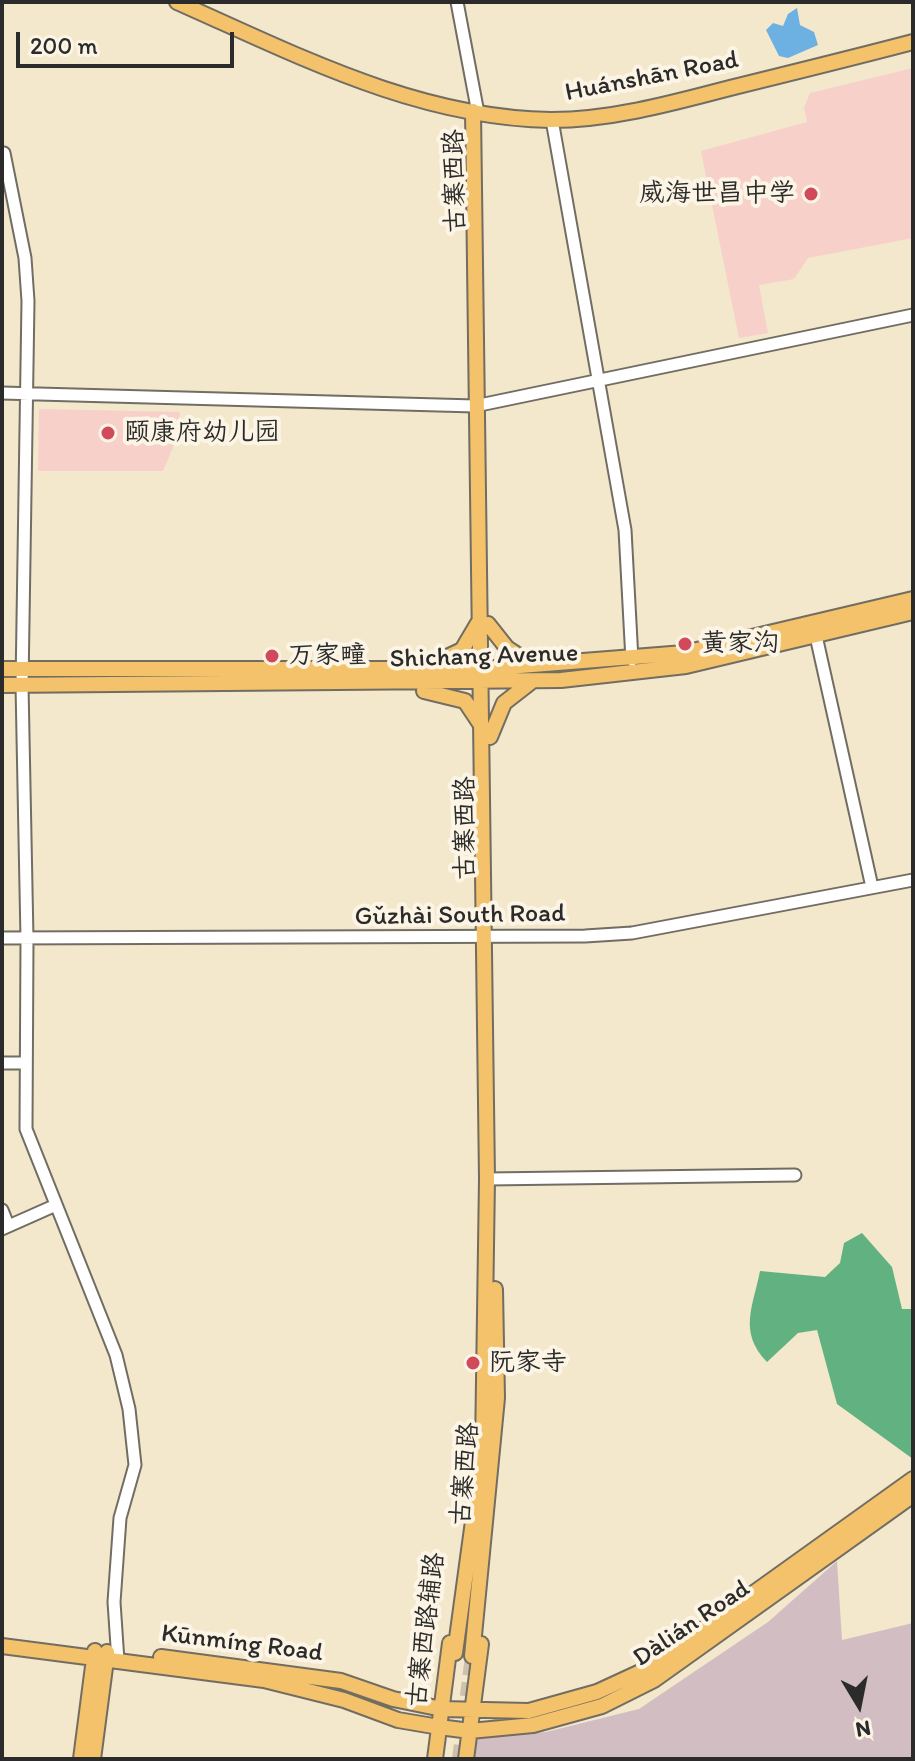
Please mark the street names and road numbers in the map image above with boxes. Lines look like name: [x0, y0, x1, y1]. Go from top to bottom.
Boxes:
street label: Huánshān Road: [563, 45, 741, 109]
street label: 古寨西路: [439, 129, 473, 233]
street label: Shichang Avenue: [389, 638, 579, 676]
street label: 古寨西路: [450, 776, 482, 880]
street label: Gǔzhài South Road: [354, 899, 566, 933]
street label: 古寨西路: [446, 1421, 486, 1527]
street label: 古寨西路辅路: [402, 1551, 452, 1709]
street label: Dàlián Road: [628, 1574, 756, 1674]
street label: Kūnmíng Road: [159, 1619, 325, 1669]

